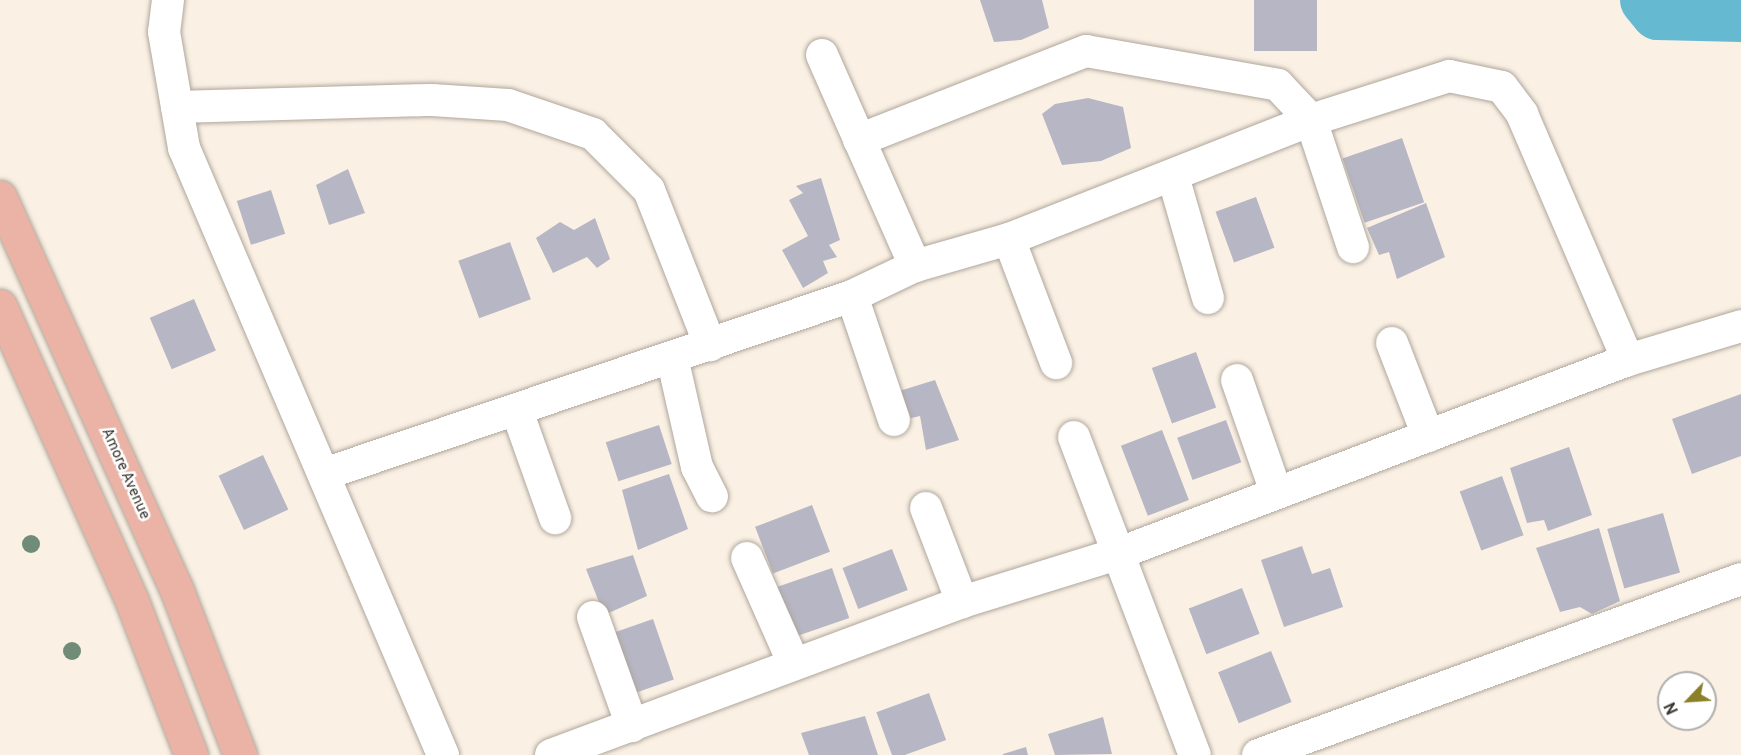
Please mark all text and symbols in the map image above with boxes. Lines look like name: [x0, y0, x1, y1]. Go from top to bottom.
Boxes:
street label: Amore Avenue: [97, 425, 153, 523]
north arrow: [1657, 671, 1717, 731]
text: N: [1661, 698, 1684, 717]

